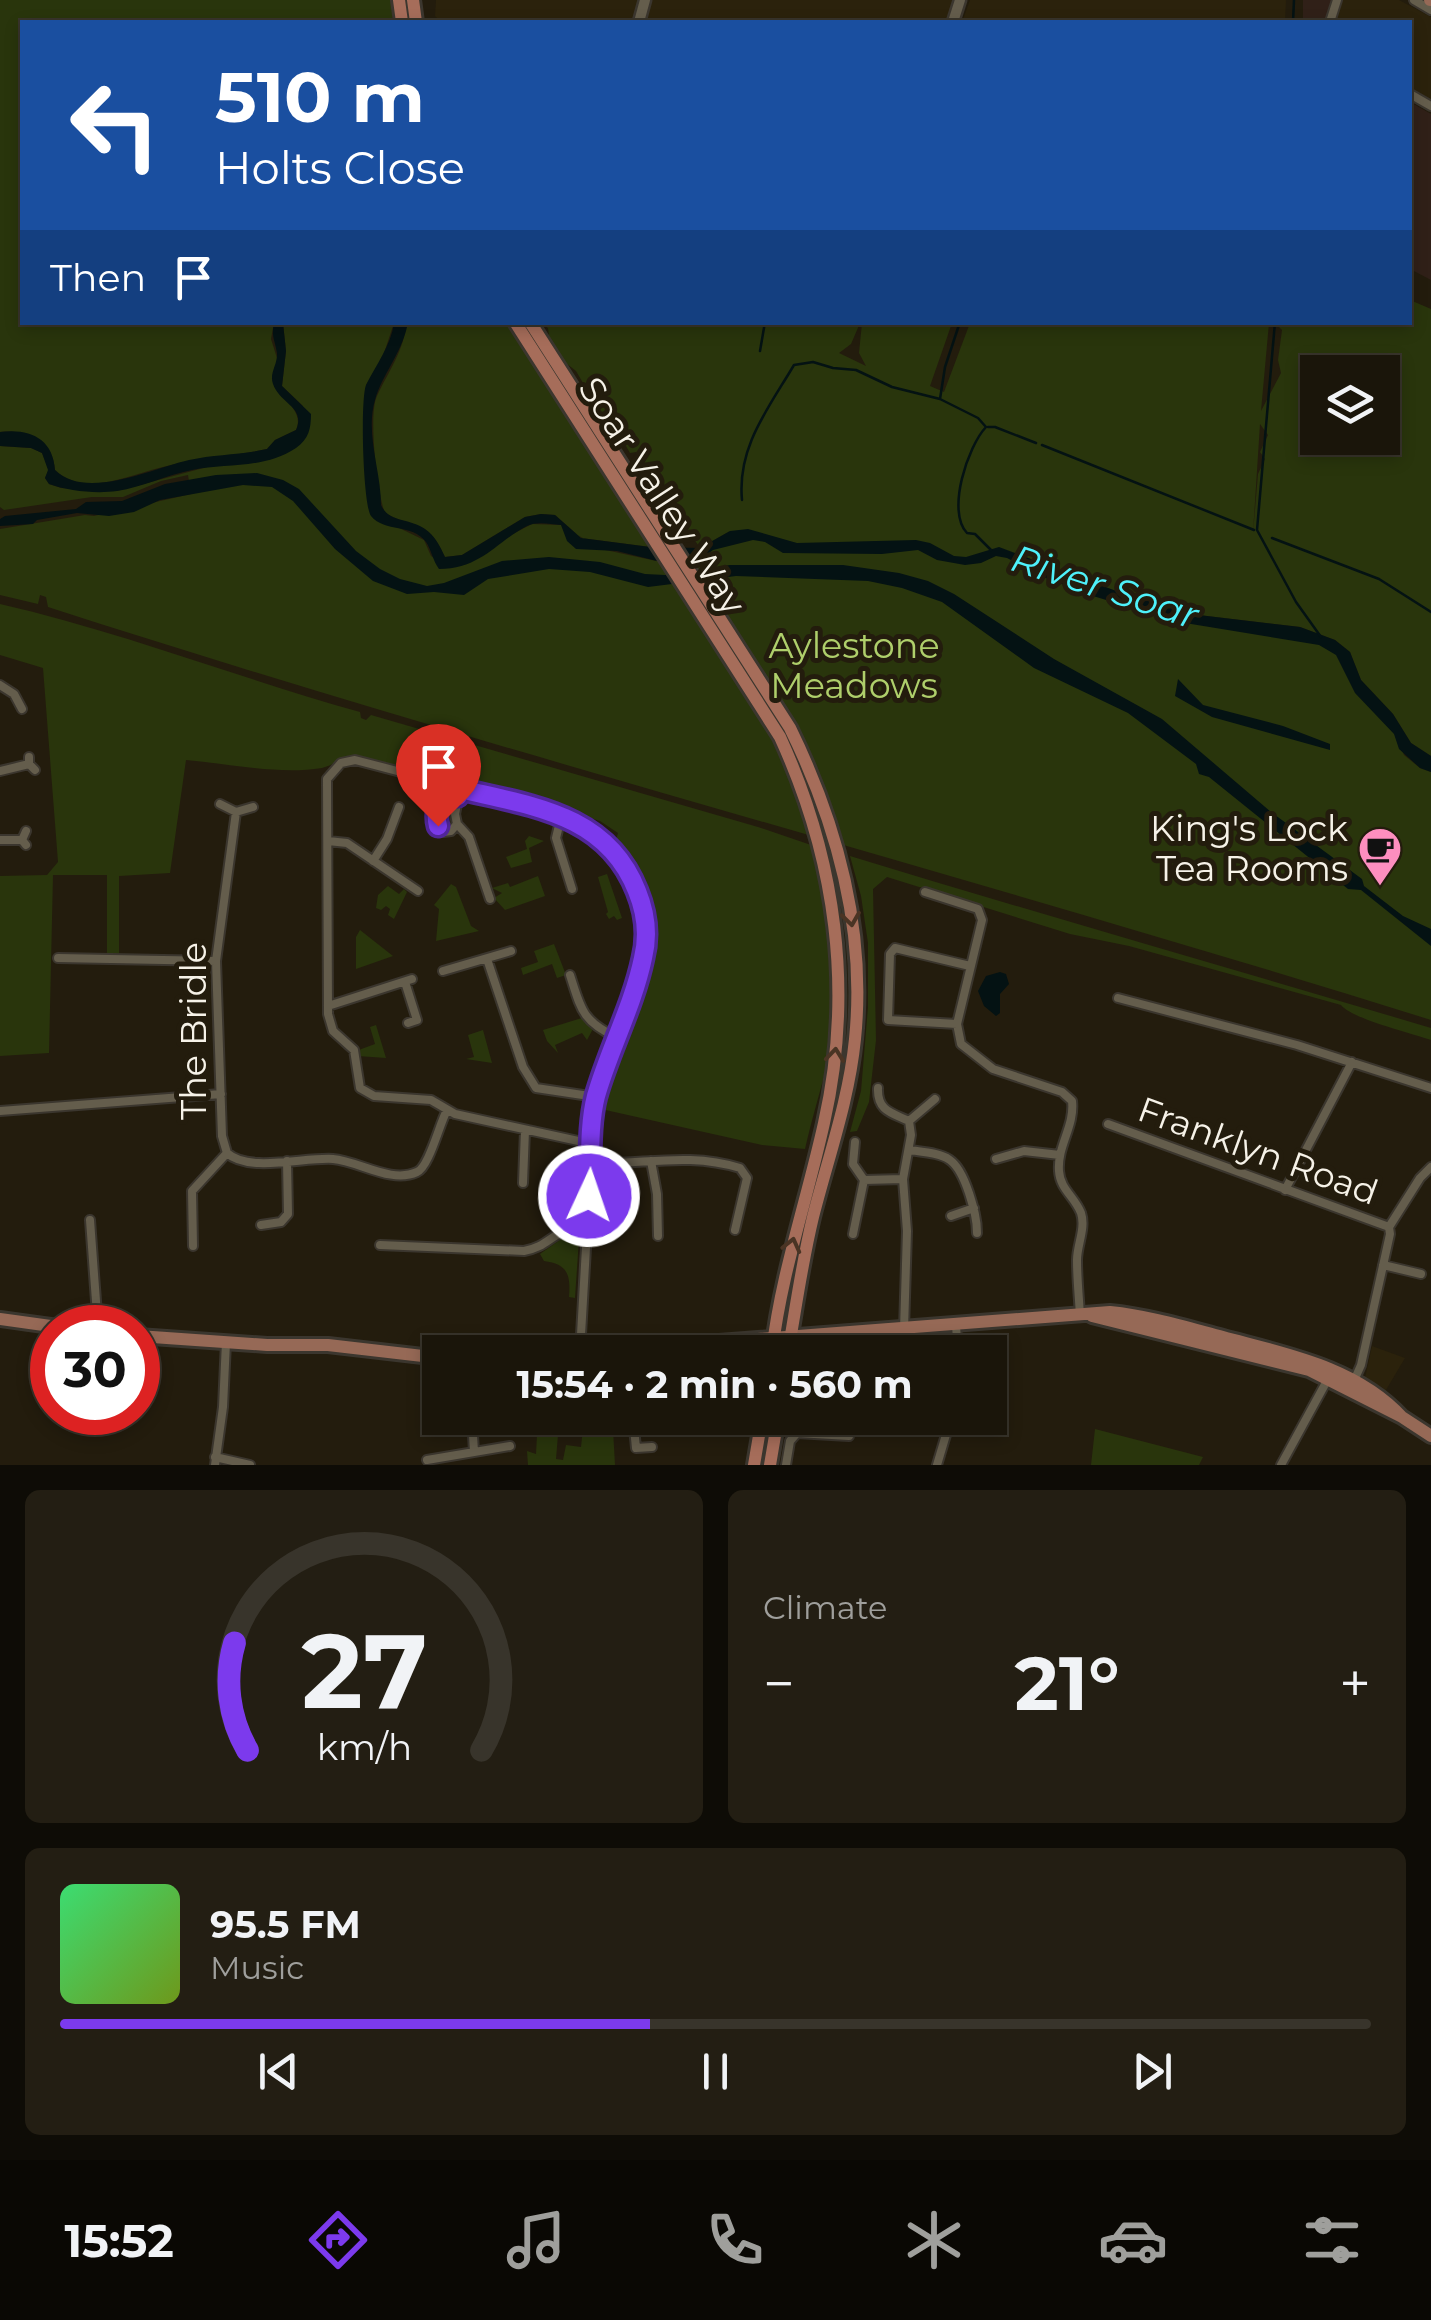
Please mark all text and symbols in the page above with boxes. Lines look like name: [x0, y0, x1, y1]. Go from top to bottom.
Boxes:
text: 510 m: [215, 54, 425, 140]
icon: left: [50, 60, 180, 190]
text: Holts Close: [215, 140, 465, 195]
icon: arrive: [166, 250, 221, 305]
text: Then: [50, 254, 146, 301]
map controls: [1300, 355, 1400, 455]
button: layers: [1300, 355, 1400, 455]
street label: Soar Valley Way: [570, 369, 755, 622]
water label: River Soar: [1006, 534, 1205, 639]
park label: Aylestone Meadows: [768, 624, 940, 707]
pin: [396, 724, 481, 827]
icon: arrive: [411, 739, 466, 794]
place label: King's Lock Tea Rooms: [1150, 807, 1348, 890]
cafe icon: King's Lock Tea Rooms: [1357, 826, 1403, 887]
one-way arrow: [840, 912, 861, 928]
street label: The Bridle: [172, 942, 215, 1120]
one-way arrow: [824, 1046, 846, 1062]
street label: Franklyn Road: [1132, 1087, 1384, 1214]
position arrow: [537, 1144, 641, 1248]
one-way arrow: [780, 1237, 801, 1254]
speed limit sign: 30: [30, 1305, 160, 1435]
text: 15:54 · 2 min · 560 m: [516, 1361, 913, 1408]
text: Climate: [763, 1588, 887, 1627]
text: 27: [301, 1607, 427, 1734]
text: 21°: [1014, 1637, 1120, 1729]
text: −: [763, 1650, 795, 1717]
text: +: [1339, 1650, 1371, 1717]
text: km/h: [316, 1725, 412, 1769]
text: 95.5 FM: [210, 1901, 361, 1948]
text: Music: [210, 1948, 304, 1987]
icon: previous: [251, 2044, 306, 2099]
icon: pause: [688, 2044, 743, 2099]
icon: next: [1125, 2044, 1180, 2099]
icon: directions: [303, 2205, 373, 2275]
icon: music: [501, 2205, 571, 2275]
icon: phone: [700, 2205, 770, 2275]
icon: climate: [899, 2205, 969, 2275]
icon: car: [1098, 2205, 1168, 2275]
icon: filters: [1297, 2205, 1367, 2275]
text: 15:52: [64, 2213, 174, 2268]

